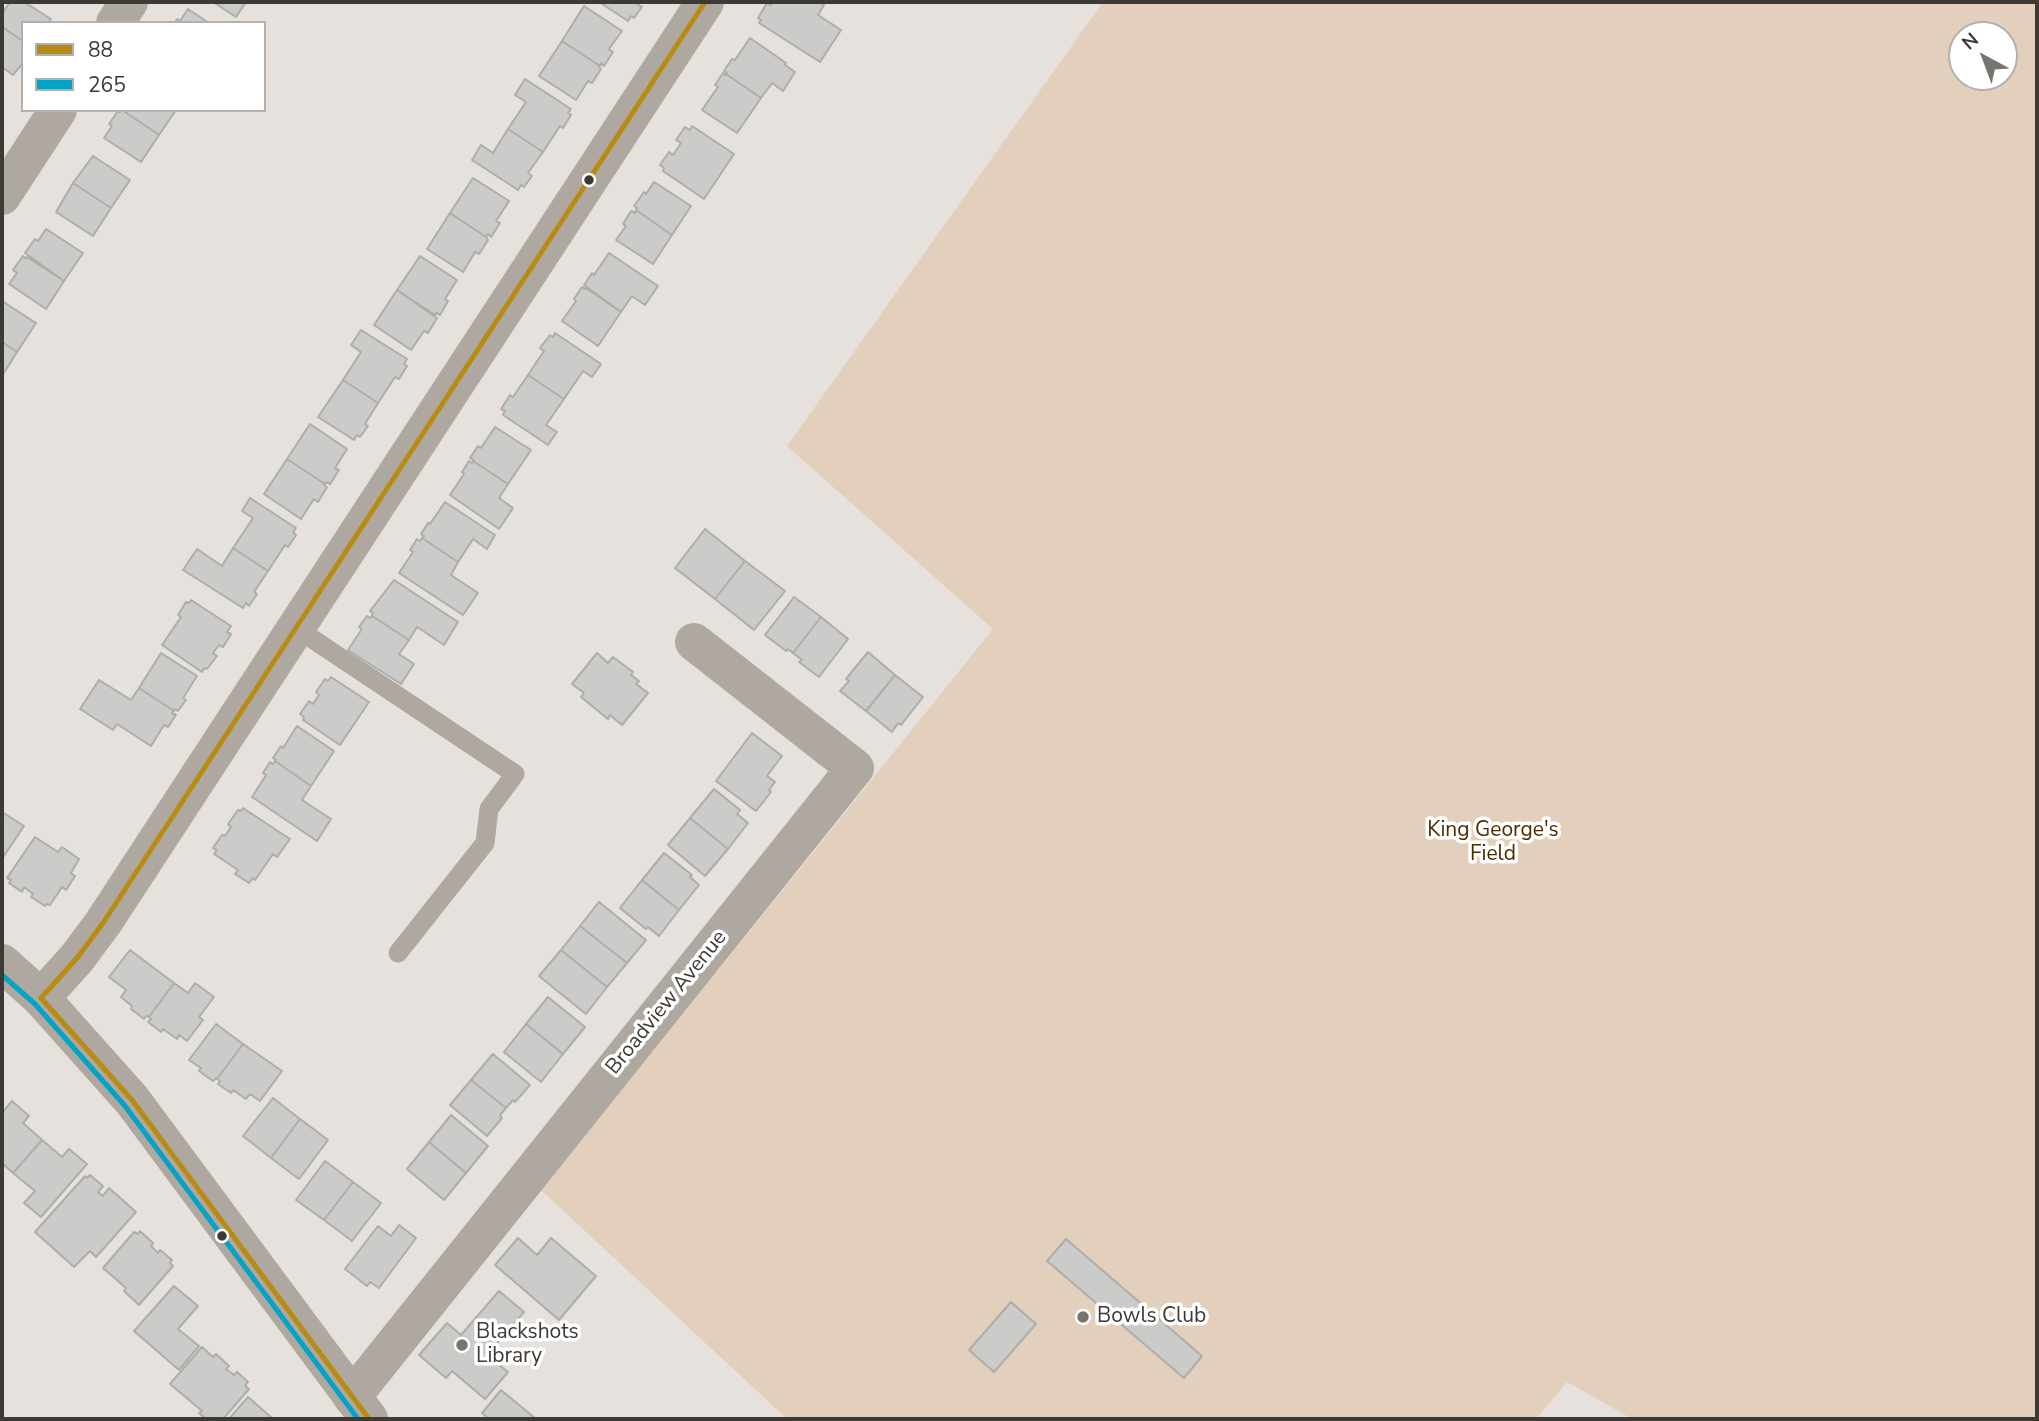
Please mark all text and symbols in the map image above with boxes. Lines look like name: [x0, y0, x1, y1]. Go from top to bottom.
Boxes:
legend: [21, 21, 266, 112]
north arrow: [1948, 21, 2018, 91]
text: N: [1957, 27, 1984, 56]
text: 88: [88, 36, 113, 64]
text: 265: [88, 71, 126, 99]
unlabelled marker: [582, 173, 596, 187]
park label: King George's Field: [1427, 818, 1559, 868]
street label: Broadview Avenue: [601, 926, 733, 1080]
unlabelled marker: [215, 1229, 229, 1243]
place label: Bowls Club: [1097, 1304, 1206, 1330]
marker: Bowls Club: [1075, 1309, 1091, 1325]
place label: Blackshots Library: [476, 1320, 579, 1370]
marker: Blackshots Library: [454, 1337, 470, 1353]

